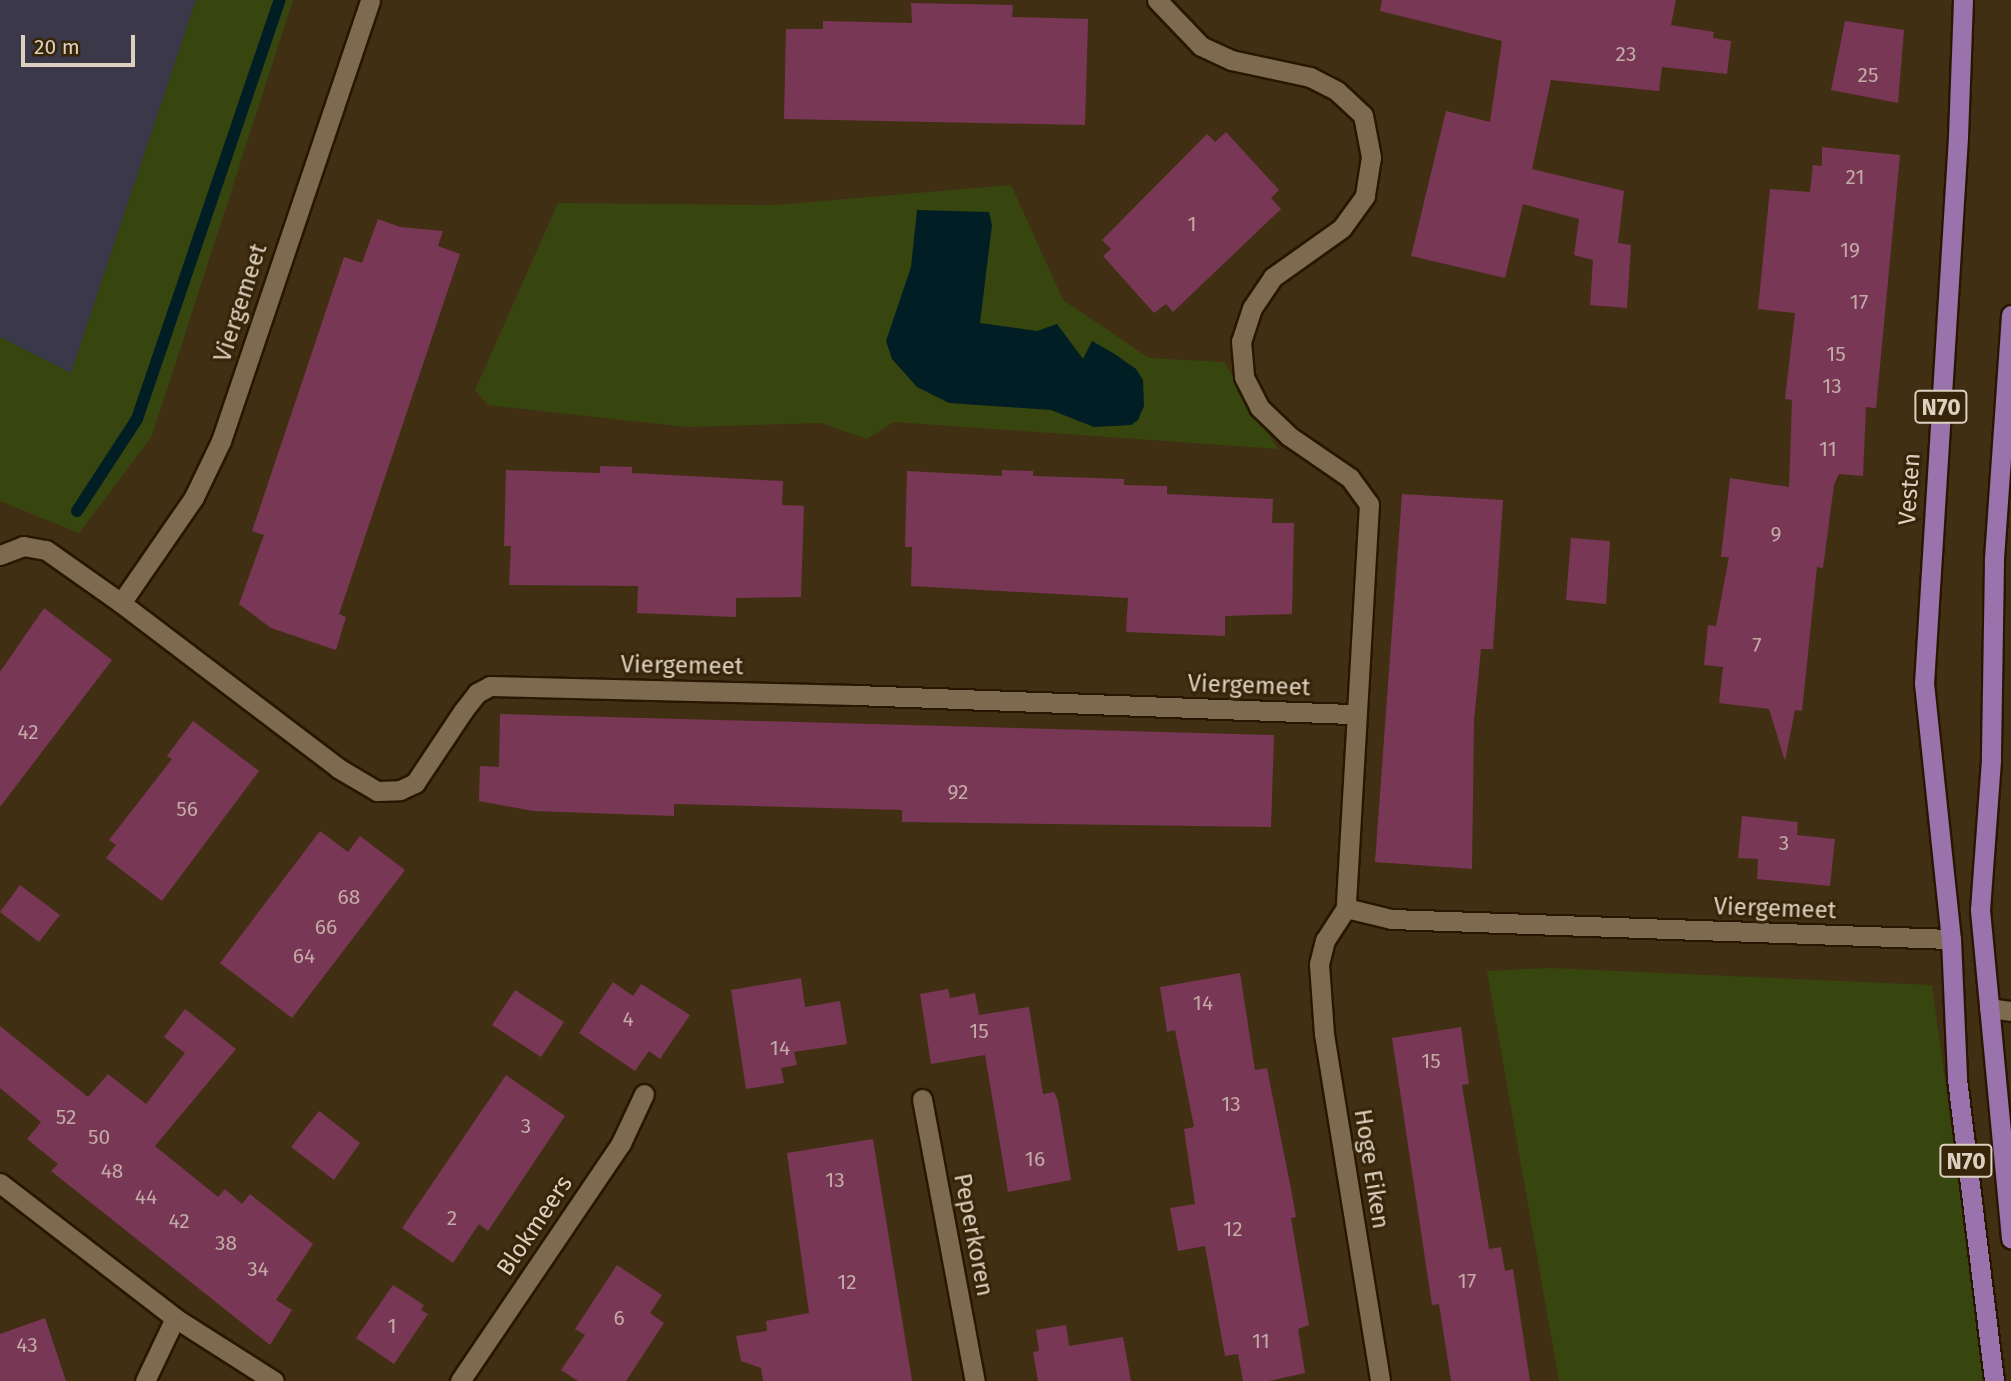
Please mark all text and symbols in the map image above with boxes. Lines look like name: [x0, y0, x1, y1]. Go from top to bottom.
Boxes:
scale bar: [24, 21, 138, 65]
text: 20 m: [34, 34, 80, 60]
house number: 23: [1616, 41, 1636, 67]
house number: 25: [1858, 62, 1878, 88]
house number: 21: [1846, 164, 1864, 190]
house number: 1: [1187, 211, 1197, 237]
house number: 19: [1840, 237, 1860, 263]
street label: Viergemeet: [208, 240, 274, 366]
house number: 17: [1850, 289, 1868, 315]
house number: 15: [1826, 341, 1846, 367]
house number: 13: [1822, 373, 1842, 399]
road number: N70: [1913, 388, 1969, 426]
house number: 11: [1819, 436, 1837, 462]
street label: Vesten: [1893, 452, 1927, 526]
house number: 9: [1770, 521, 1782, 547]
house number: 7: [1752, 632, 1762, 658]
street label: Viergemeet: [620, 651, 744, 681]
street label: Viergemeet: [1187, 669, 1311, 703]
house number: 42: [17, 719, 39, 745]
house number: 92: [948, 779, 968, 805]
house number: 56: [176, 796, 198, 822]
house number: 3: [1779, 830, 1789, 856]
house number: 68: [338, 884, 360, 910]
street label: Viergemeet: [1713, 892, 1837, 926]
house number: 66: [315, 914, 337, 940]
house number: 64: [293, 943, 315, 969]
house number: 14: [1193, 990, 1213, 1016]
house number: 4: [622, 1006, 634, 1032]
house number: 15: [969, 1018, 989, 1044]
house number: 14: [770, 1035, 790, 1061]
house number: 15: [1421, 1048, 1441, 1074]
house number: 13: [1221, 1091, 1241, 1117]
house number: 52: [56, 1104, 76, 1130]
street label: Hoge Eiken: [1347, 1107, 1395, 1231]
house number: 3: [521, 1113, 531, 1139]
house number: 50: [88, 1124, 110, 1150]
road number: N70: [1938, 1142, 1994, 1180]
house number: 16: [1025, 1146, 1045, 1172]
house number: 48: [101, 1158, 123, 1184]
house number: 13: [825, 1167, 845, 1193]
street label: Blokmeers: [491, 1170, 579, 1282]
street label: Peperkoren: [947, 1171, 999, 1299]
house number: 44: [135, 1184, 157, 1210]
house number: 2: [447, 1205, 457, 1231]
house number: 42: [168, 1208, 190, 1234]
house number: 12: [1223, 1216, 1243, 1242]
house number: 38: [215, 1230, 237, 1256]
house number: 34: [247, 1256, 269, 1282]
house number: 17: [1458, 1268, 1476, 1294]
house number: 12: [837, 1269, 857, 1295]
house number: 6: [613, 1305, 625, 1331]
house number: 1: [387, 1313, 397, 1339]
house number: 11: [1252, 1328, 1270, 1354]
house number: 43: [16, 1332, 38, 1358]

